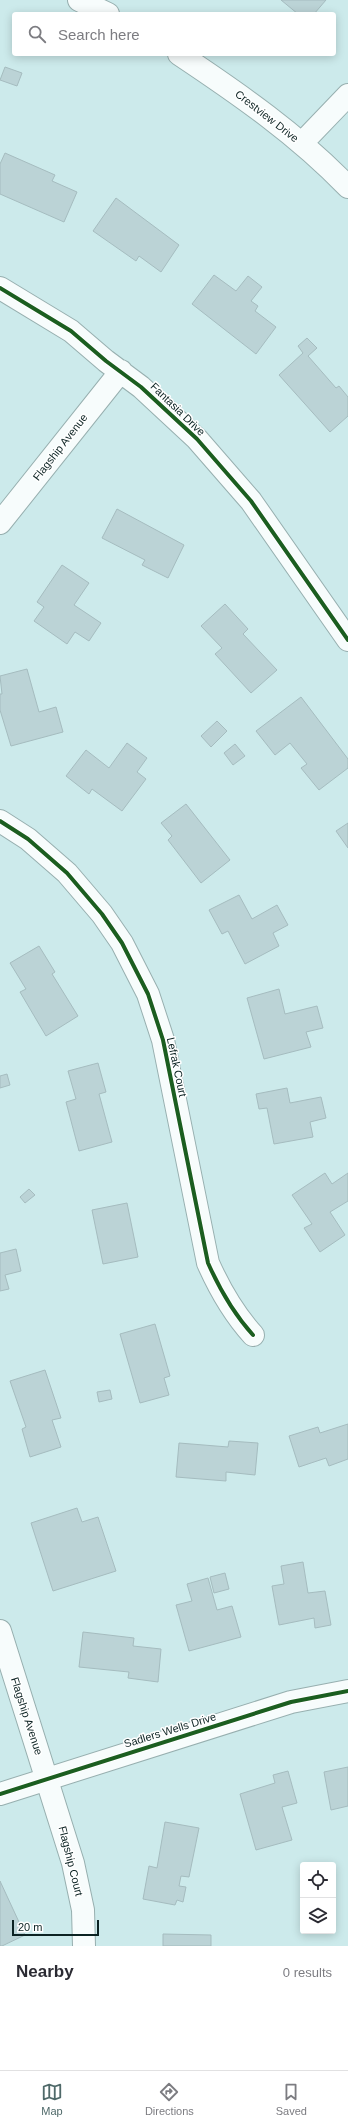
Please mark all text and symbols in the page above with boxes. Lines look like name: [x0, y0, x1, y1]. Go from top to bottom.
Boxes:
search box: [12, 12, 336, 56]
icon: search: [26, 23, 48, 45]
text: Search here: [58, 26, 140, 43]
street label: Crestview Drive: [233, 88, 301, 144]
street label: Fantasia Drive: [148, 380, 208, 438]
street label: Flagship Avenue: [30, 411, 90, 483]
street label: Lefrak Court: [165, 1036, 189, 1098]
street label: Flagship Avenue: [9, 1676, 45, 1756]
street label: Sadlers Wells Drive: [122, 1710, 218, 1750]
street label: Flagship Court: [57, 1825, 85, 1897]
map controls: [300, 1862, 336, 1934]
button: locate: [300, 1862, 336, 1898]
button: layers: [300, 1898, 336, 1934]
scale bar: [12, 1918, 99, 1937]
text: 20 m: [18, 1921, 42, 1933]
text: Nearby: [16, 1962, 74, 1981]
text: 0 results: [283, 1965, 332, 1980]
tab: Map: [41, 2081, 63, 2117]
tab: Directions: [145, 2081, 194, 2117]
tab: Saved: [276, 2081, 307, 2117]

